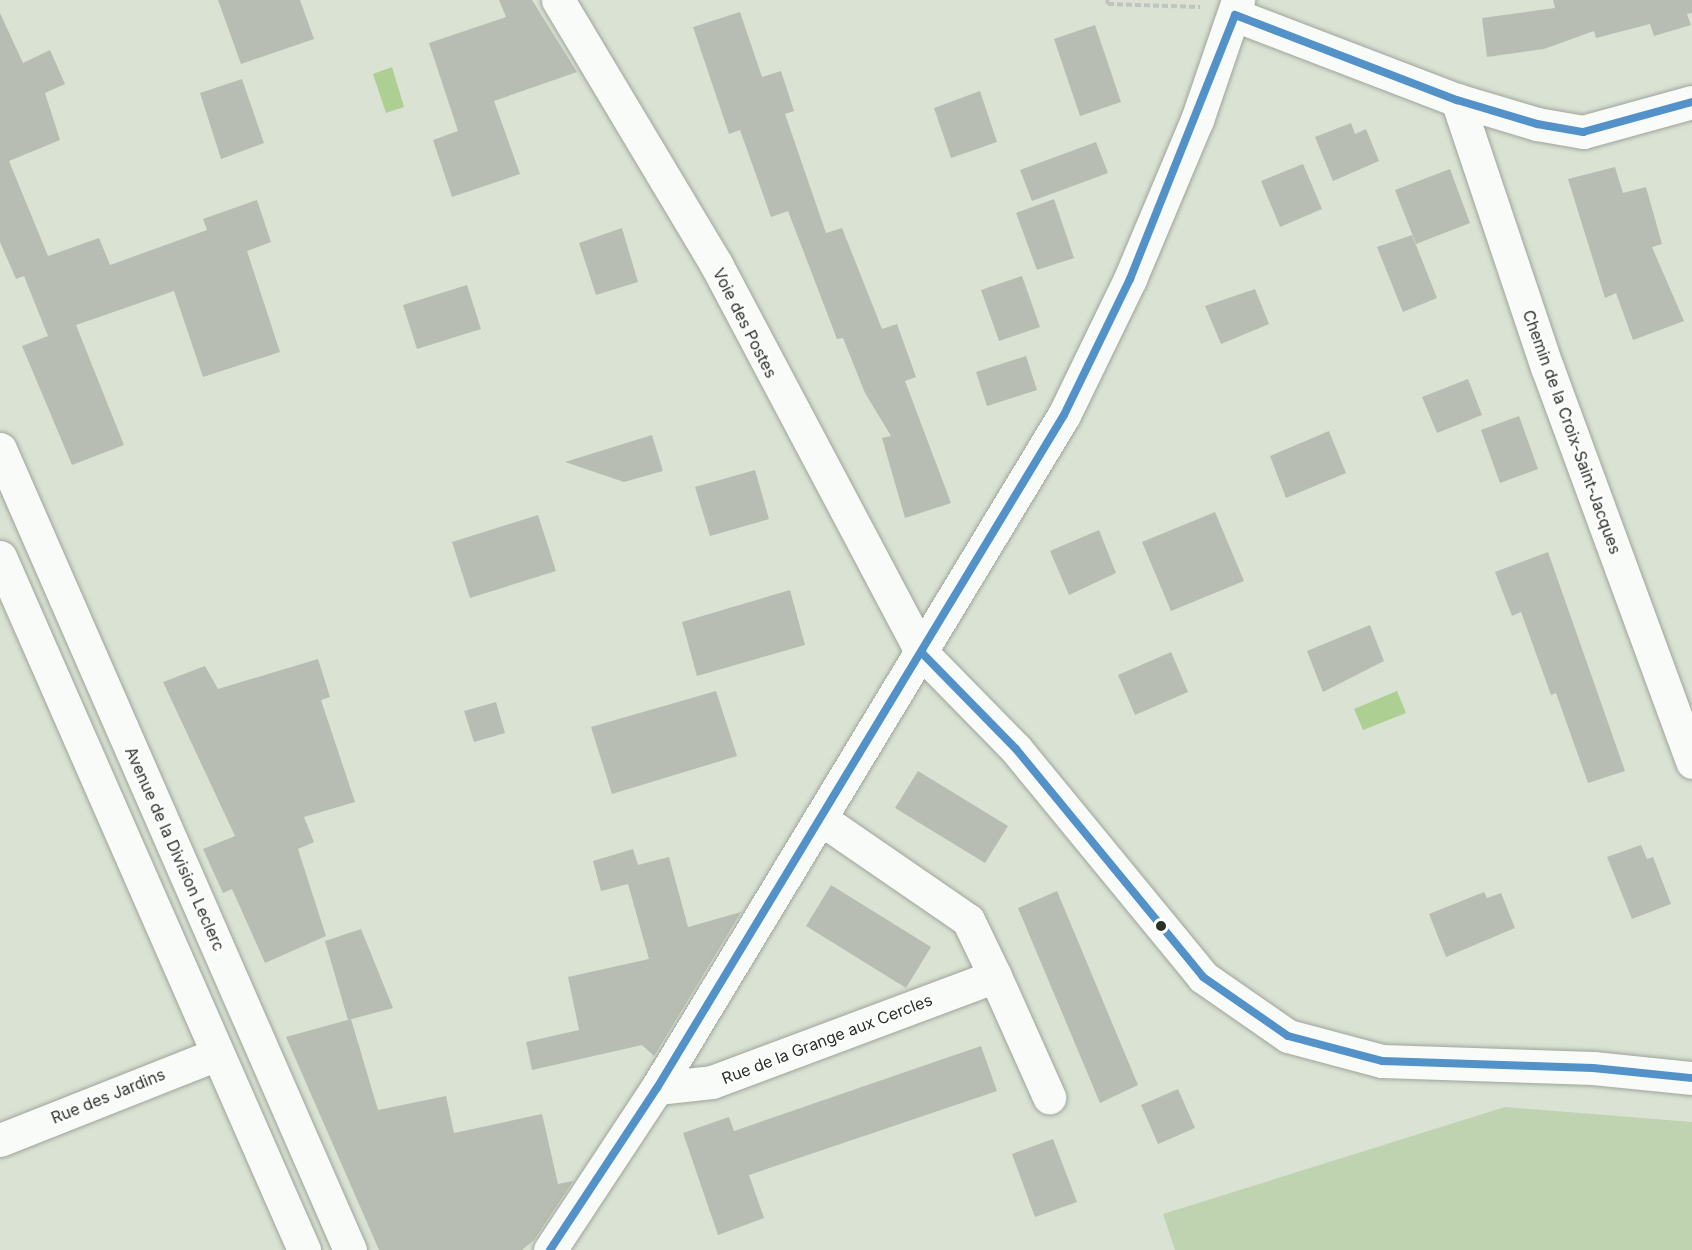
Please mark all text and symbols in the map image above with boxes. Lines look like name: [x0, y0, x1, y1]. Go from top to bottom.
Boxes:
street label: Voie des Postes: [709, 265, 781, 381]
street label: Chemin de la Croix-Saint-Jacques: [1519, 307, 1625, 557]
street label: Avenue de la Division Leclerc: [121, 744, 229, 954]
unlabelled marker: [1155, 920, 1167, 932]
street label: Rue de la Grange aux Cercles: [719, 990, 935, 1088]
street label: Rue des Jardins: [48, 1064, 168, 1128]

